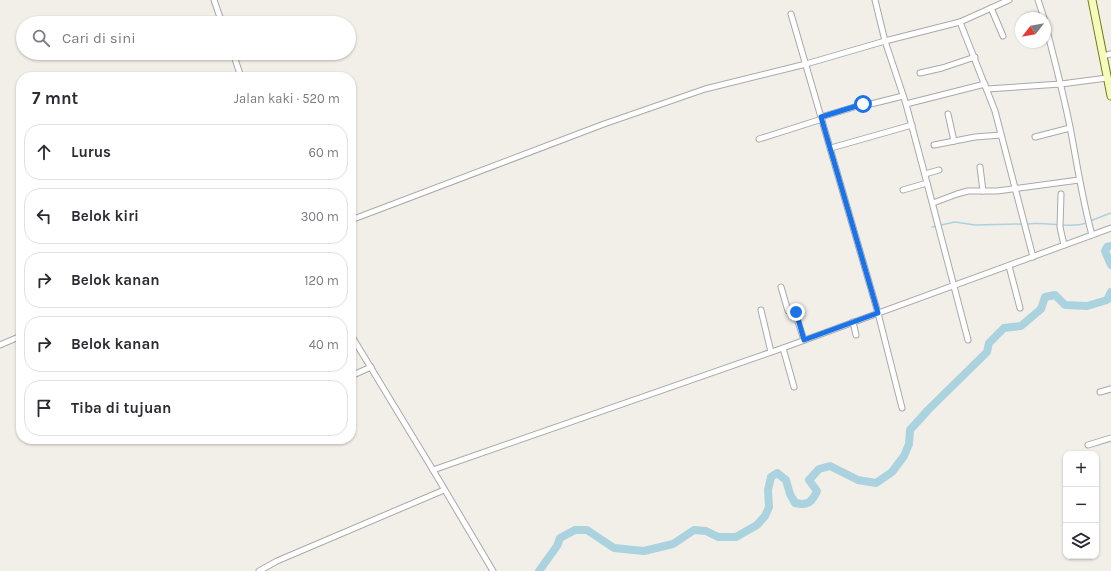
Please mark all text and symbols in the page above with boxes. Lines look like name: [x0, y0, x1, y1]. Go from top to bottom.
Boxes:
north arrow: [1015, 12, 1051, 48]
search box: [16, 16, 356, 60]
icon: search: [30, 27, 52, 49]
text: Cari di sini: [62, 29, 136, 47]
text: 7 mnt: [32, 88, 78, 108]
text: Jalan kaki · 520 m: [234, 91, 340, 106]
route start: [854, 95, 872, 113]
icon: ahead: [33, 141, 55, 163]
text: Lurus: [71, 143, 111, 161]
text: 60 m: [309, 145, 339, 160]
icon: left: [33, 205, 55, 227]
text: Belok kiri: [71, 207, 139, 225]
text: 300 m: [301, 209, 339, 224]
icon: right: [33, 269, 55, 291]
text: Belok kanan: [71, 271, 160, 289]
text: 120 m: [304, 273, 339, 288]
route end: [787, 303, 805, 321]
icon: right: [33, 333, 55, 355]
text: Belok kanan: [71, 335, 160, 353]
text: 40 m: [309, 337, 339, 352]
icon: arrive: [33, 397, 55, 419]
text: Tiba di tujuan: [71, 399, 171, 417]
map controls: [1063, 451, 1099, 559]
button: +: [1063, 451, 1099, 487]
button: −: [1063, 487, 1099, 523]
button: layers: [1063, 523, 1099, 559]

